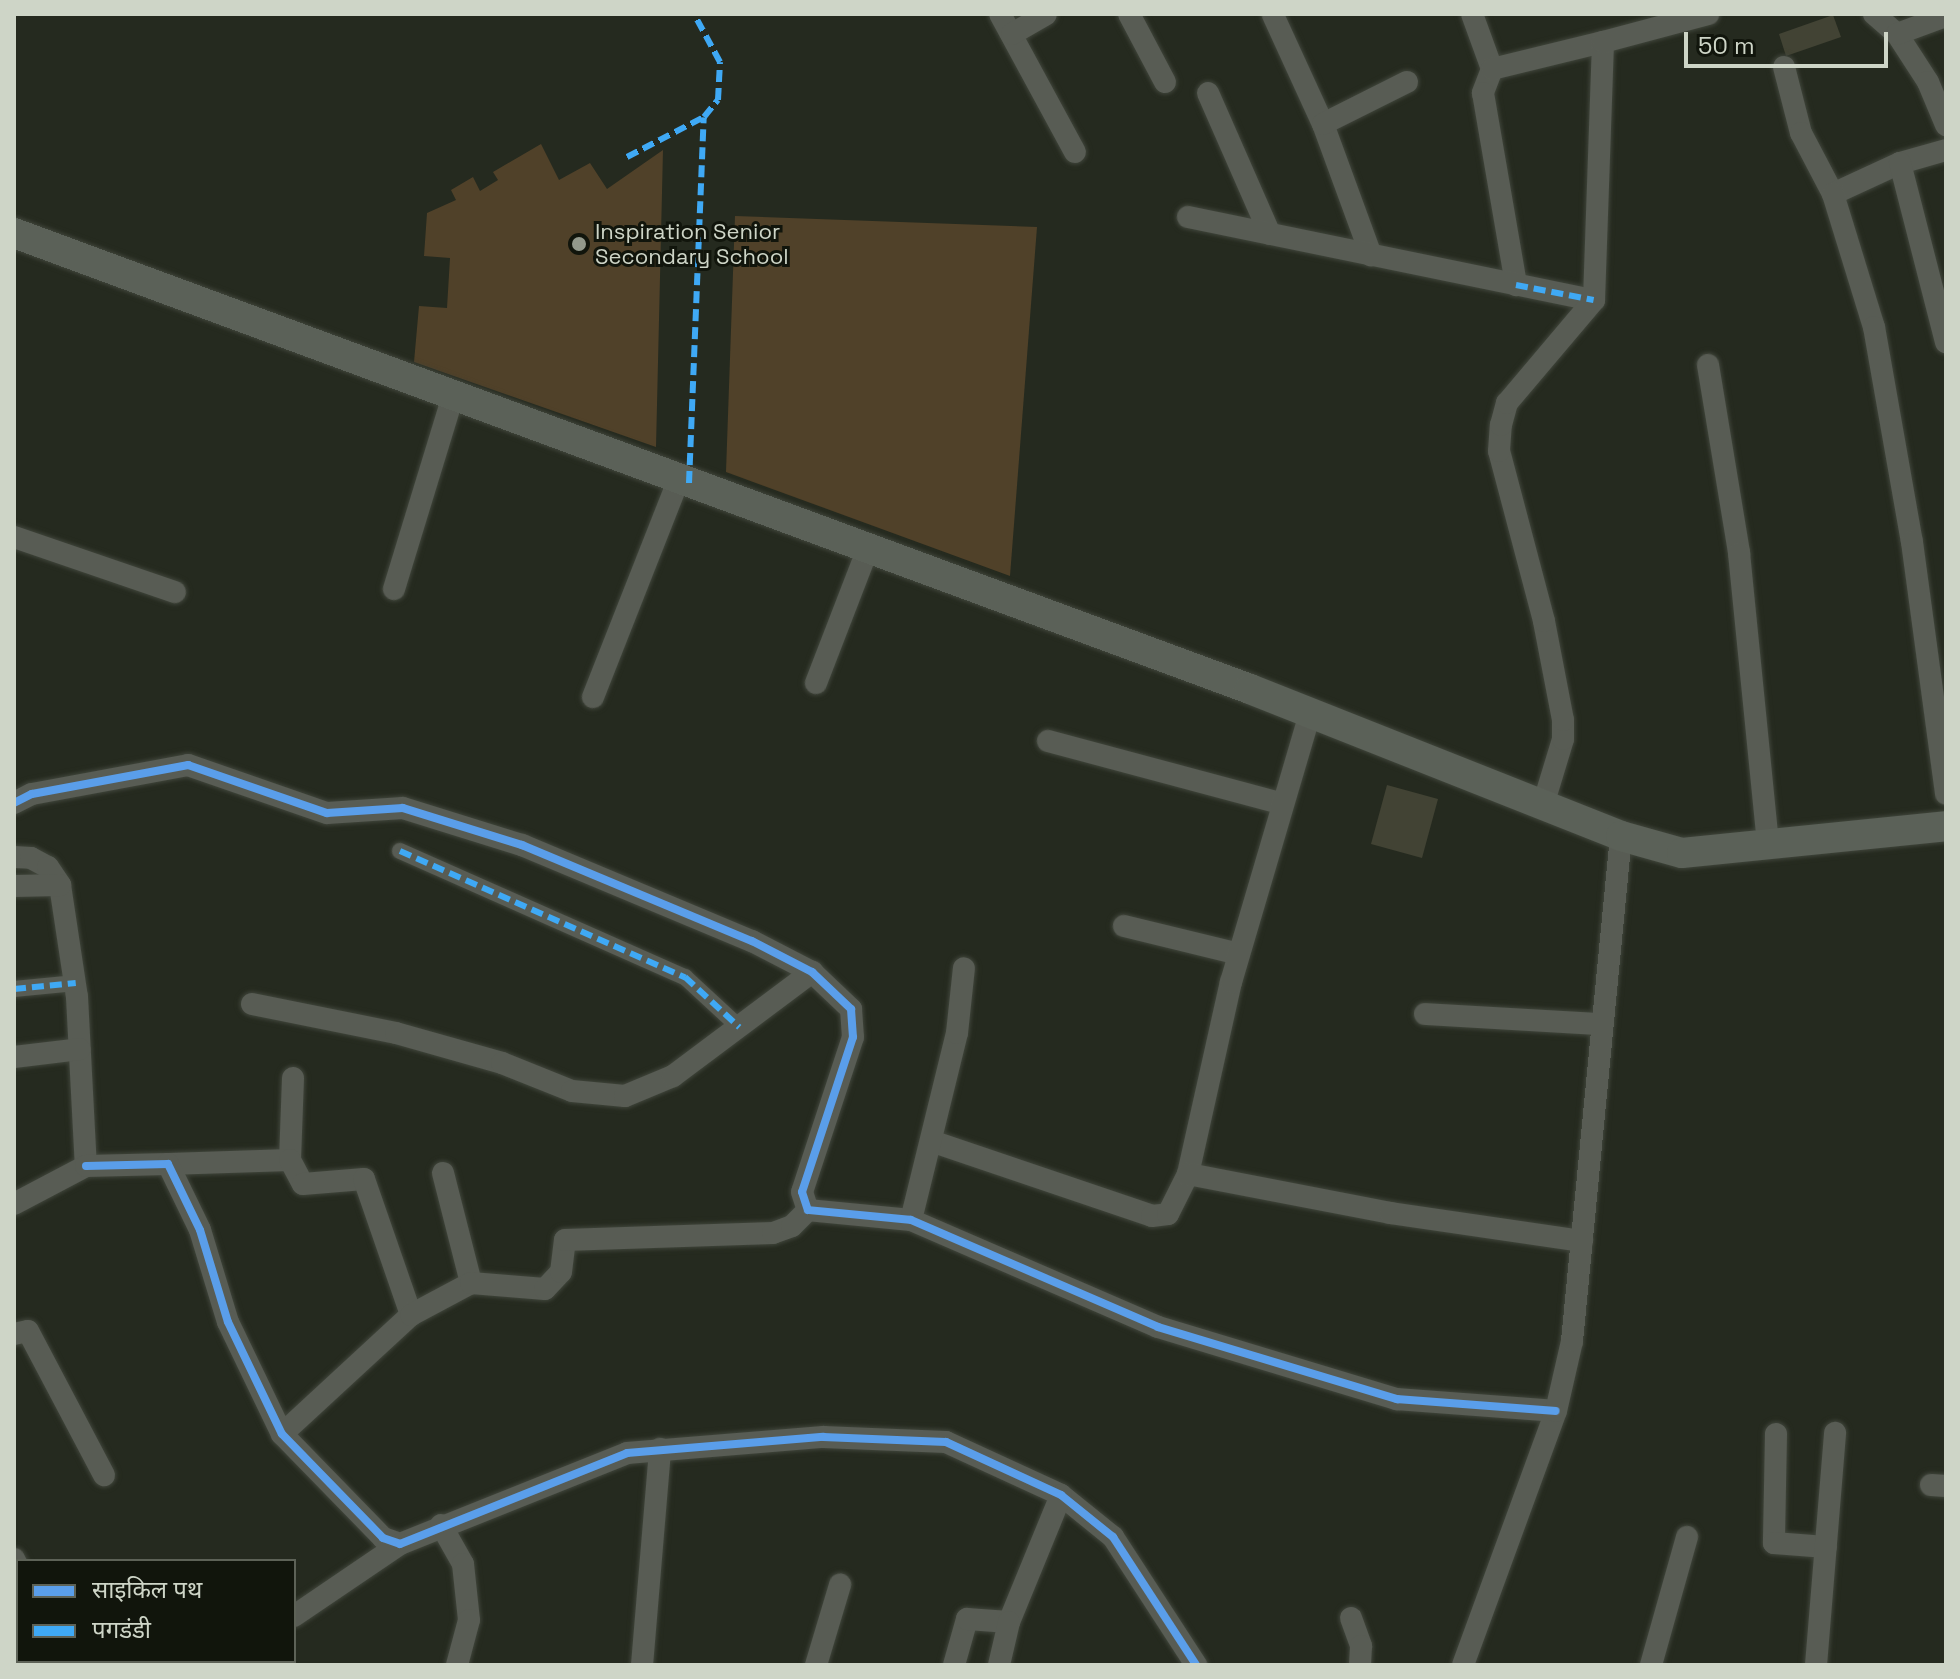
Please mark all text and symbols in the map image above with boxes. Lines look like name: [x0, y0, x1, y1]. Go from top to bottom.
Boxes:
scale bar: [1688, 16, 1892, 66]
text: 50 m: [1698, 30, 1755, 61]
place label: Inspiration Senior Secondary School: [595, 218, 789, 270]
marker: Inspiration Senior Secondary School: [570, 235, 588, 253]
legend: [16, 1559, 296, 1663]
text: साइकिल पथ: [92, 1574, 202, 1605]
text: पगडंडी: [92, 1614, 151, 1645]

